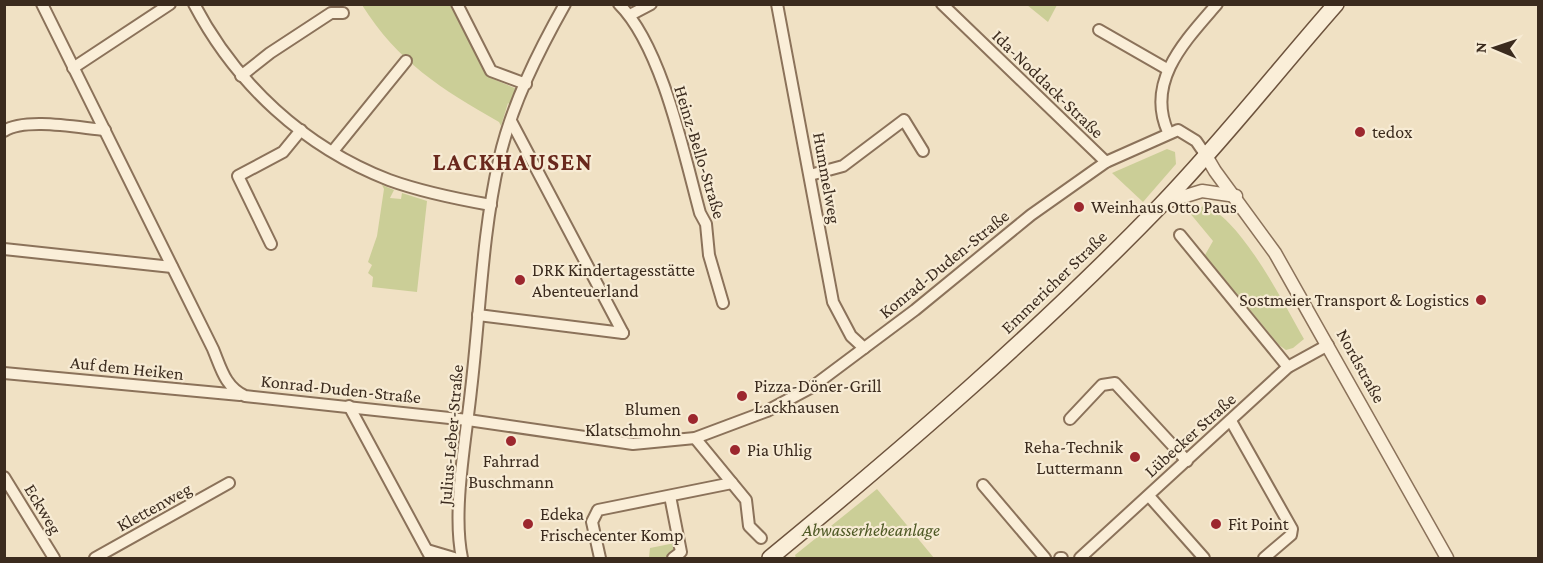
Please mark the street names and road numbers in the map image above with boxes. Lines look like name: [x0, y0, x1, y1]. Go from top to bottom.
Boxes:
street label: Ida-Noddack-Straße: [988, 26, 1108, 142]
street label: Heinz-Bello-Straße: [670, 83, 730, 221]
street label: Hummelweg: [809, 131, 845, 226]
street label: Konrad-Duden-Straße: [875, 206, 1013, 322]
street label: Emmericher Straße: [997, 226, 1111, 338]
street label: Nordstraße: [1333, 326, 1390, 407]
street label: Auf dem Heiken: [69, 352, 185, 384]
street label: Julius-Leber-Straße: [435, 364, 467, 508]
street label: Konrad-Duden-Straße: [260, 371, 422, 407]
street label: Lübecker Straße: [1140, 389, 1240, 481]
street label: Klettenweg: [113, 478, 195, 536]
street label: Eckweg: [20, 480, 66, 538]

